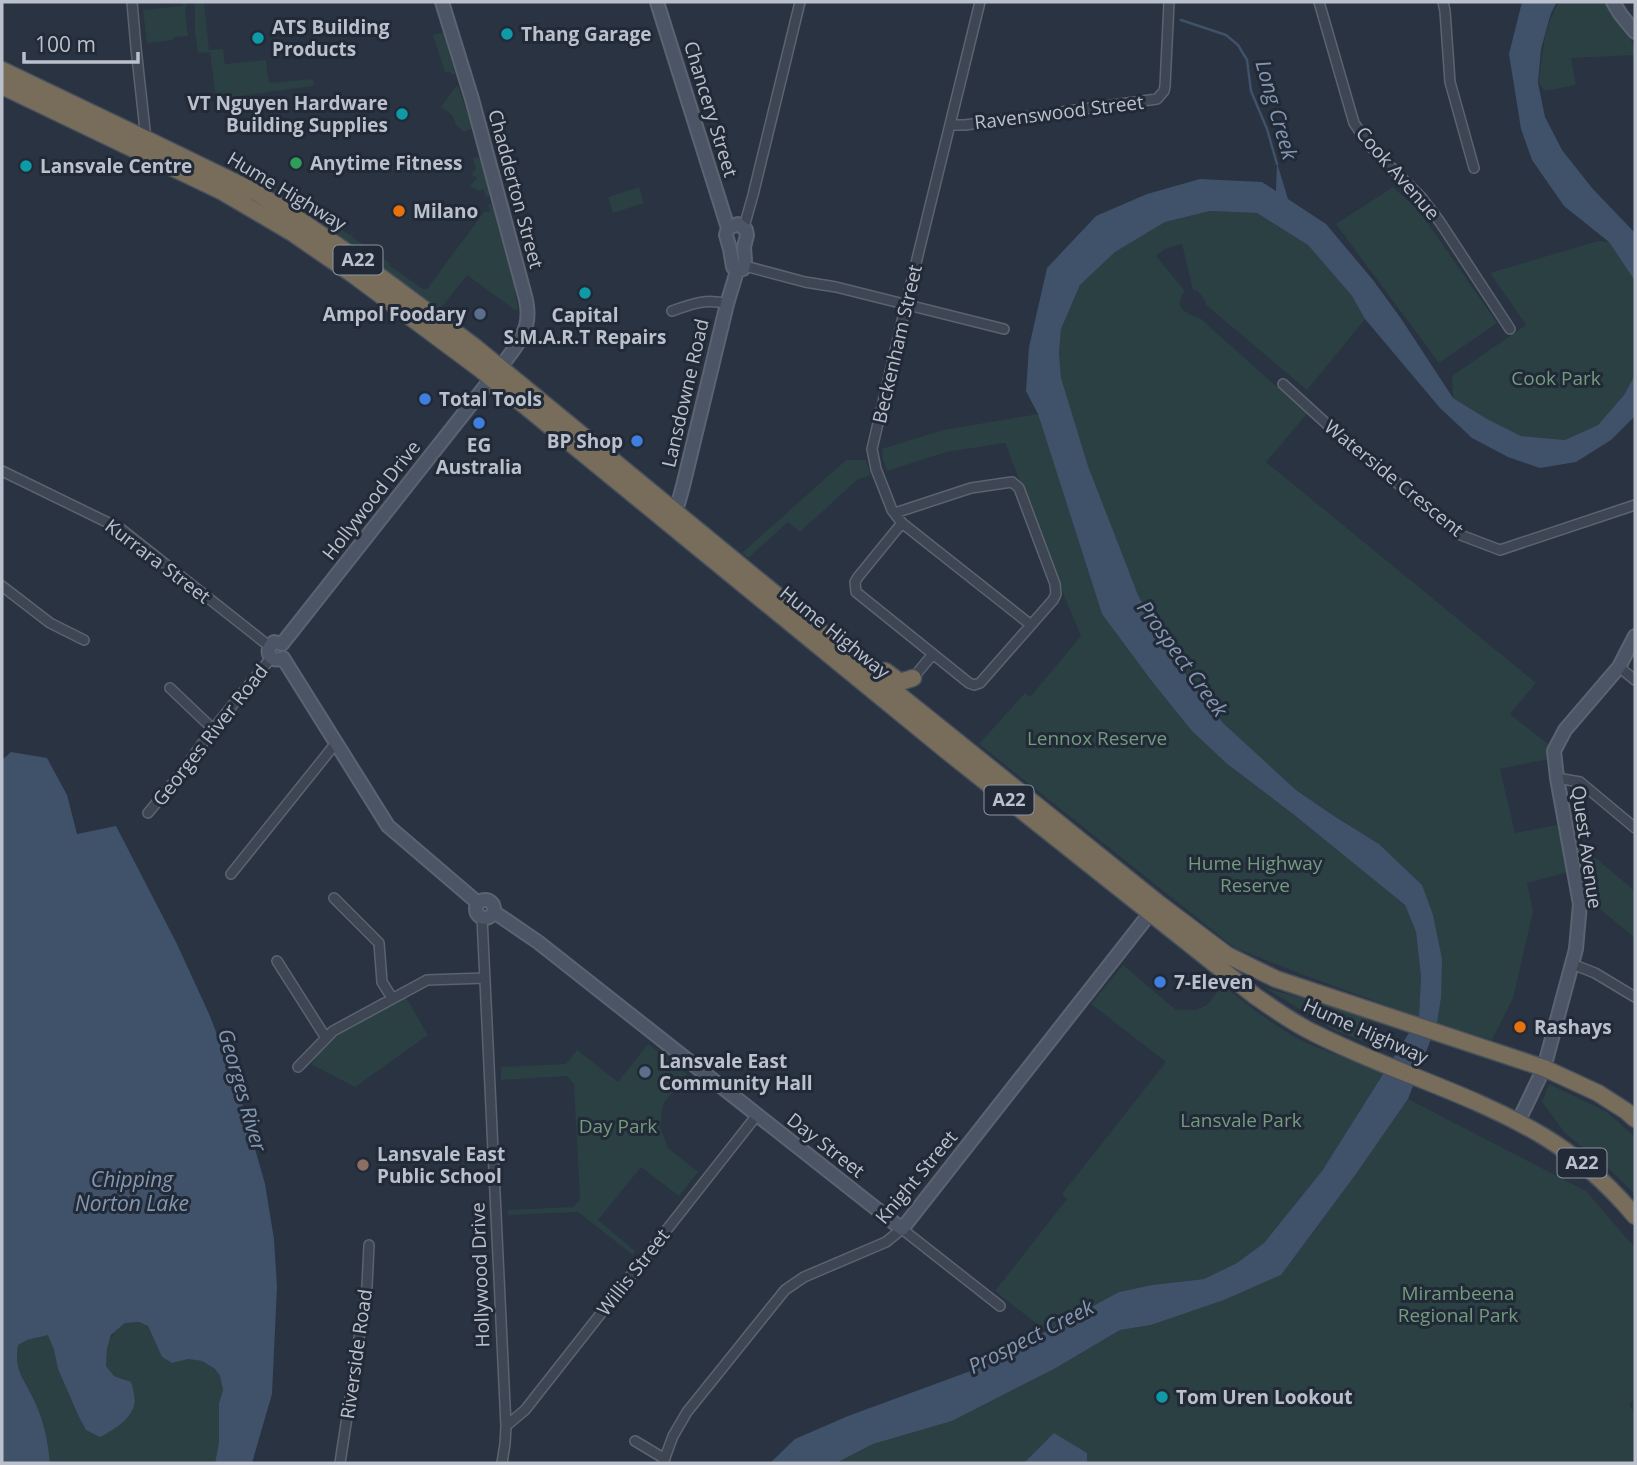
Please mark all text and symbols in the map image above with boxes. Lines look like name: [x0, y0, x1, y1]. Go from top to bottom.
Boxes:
place label: ATS Building Products: [272, 14, 390, 62]
scale bar: [24, 21, 138, 65]
place label: Thang Garage: [521, 21, 651, 47]
marker: Thang Garage: [499, 26, 515, 42]
text: 100 m: [35, 30, 96, 58]
marker: ATS Building Products: [250, 30, 266, 46]
street label: Chancery Street: [678, 38, 744, 180]
water label: Long Creek: [1249, 57, 1305, 163]
street label: Ravenswood Street: [973, 89, 1145, 135]
place label: VT Nguyen Hardware Building Supplies: [187, 90, 388, 138]
marker: VT Nguyen Hardware Building Supplies: [394, 106, 410, 122]
street label: Chadderton Street: [482, 107, 550, 272]
street label: Cook Avenue: [1350, 121, 1446, 225]
street label: Hume Highway: [223, 145, 352, 237]
place label: Anytime Fitness: [310, 150, 462, 176]
place label: Lansvale Centre: [40, 153, 192, 179]
marker: Anytime Fitness: [288, 155, 304, 171]
marker: Lansvale Centre: [18, 158, 34, 174]
place label: Milano: [413, 198, 478, 224]
marker: Milano: [391, 203, 407, 219]
road number: A22: [334, 246, 382, 274]
street label: Beckenham Street: [866, 262, 928, 426]
marker: Capital S.M.A.R.T Repairs: [577, 285, 593, 301]
place label: Ampol Foodary: [323, 301, 466, 327]
place label: Capital S.M.A.R.T Repairs: [504, 302, 666, 350]
marker: Ampol Foodary: [472, 306, 488, 322]
street label: Lansdowne Road: [655, 316, 715, 470]
park label: Cook Park: [1511, 365, 1601, 391]
place label: Total Tools: [439, 386, 542, 412]
marker: Total Tools: [417, 391, 433, 407]
street label: Waterside Crescent: [1319, 414, 1469, 542]
marker: EG Australia: [471, 415, 487, 431]
place label: BP Shop: [547, 428, 623, 454]
place label: EG Australia: [436, 432, 522, 480]
marker: BP Shop: [629, 433, 645, 449]
street label: Hollywood Drive: [316, 435, 426, 565]
street label: Kurrara Street: [100, 513, 216, 609]
street label: Hume Highway: [775, 580, 896, 685]
water label: Prospect Creek: [1131, 595, 1235, 723]
street label: Georges River Road: [146, 659, 274, 811]
park label: Lennox Reserve: [1027, 725, 1167, 751]
street label: Quest Avenue: [1565, 784, 1609, 910]
road number: A22: [984, 786, 1034, 814]
park label: Hume Highway Reserve: [1188, 850, 1323, 898]
place label: 7-Eleven: [1174, 969, 1253, 995]
marker: 7-Eleven: [1152, 974, 1168, 990]
street label: Hume Highway: [1299, 992, 1433, 1070]
place label: Rashays: [1534, 1014, 1612, 1040]
marker: Rashays: [1512, 1019, 1528, 1035]
water label: Georges River: [212, 1025, 274, 1155]
place label: Lansvale East Community Hall: [659, 1048, 813, 1096]
marker: Lansvale East Community Hall: [637, 1064, 653, 1080]
street label: Day Street: [782, 1106, 870, 1184]
park label: Lansvale Park: [1180, 1107, 1302, 1133]
park label: Day Park: [579, 1113, 657, 1139]
street label: Knight Street: [869, 1124, 963, 1229]
place label: Lansvale East Public School: [377, 1141, 505, 1189]
road number: A22: [1558, 1148, 1606, 1178]
marker: Lansvale East Public School: [355, 1157, 371, 1173]
water label: Chipping Norton Lake: [75, 1165, 189, 1217]
street label: Hollywood Drive: [464, 1202, 496, 1348]
street label: Willis Street: [591, 1223, 675, 1321]
park label: Mirambeena Regional Park: [1398, 1280, 1518, 1328]
street label: Riverside Road: [334, 1287, 378, 1421]
water label: Prospect Creek: [963, 1292, 1099, 1380]
place label: Tom Uren Lookout: [1176, 1384, 1353, 1410]
marker: Tom Uren Lookout: [1154, 1389, 1170, 1405]

